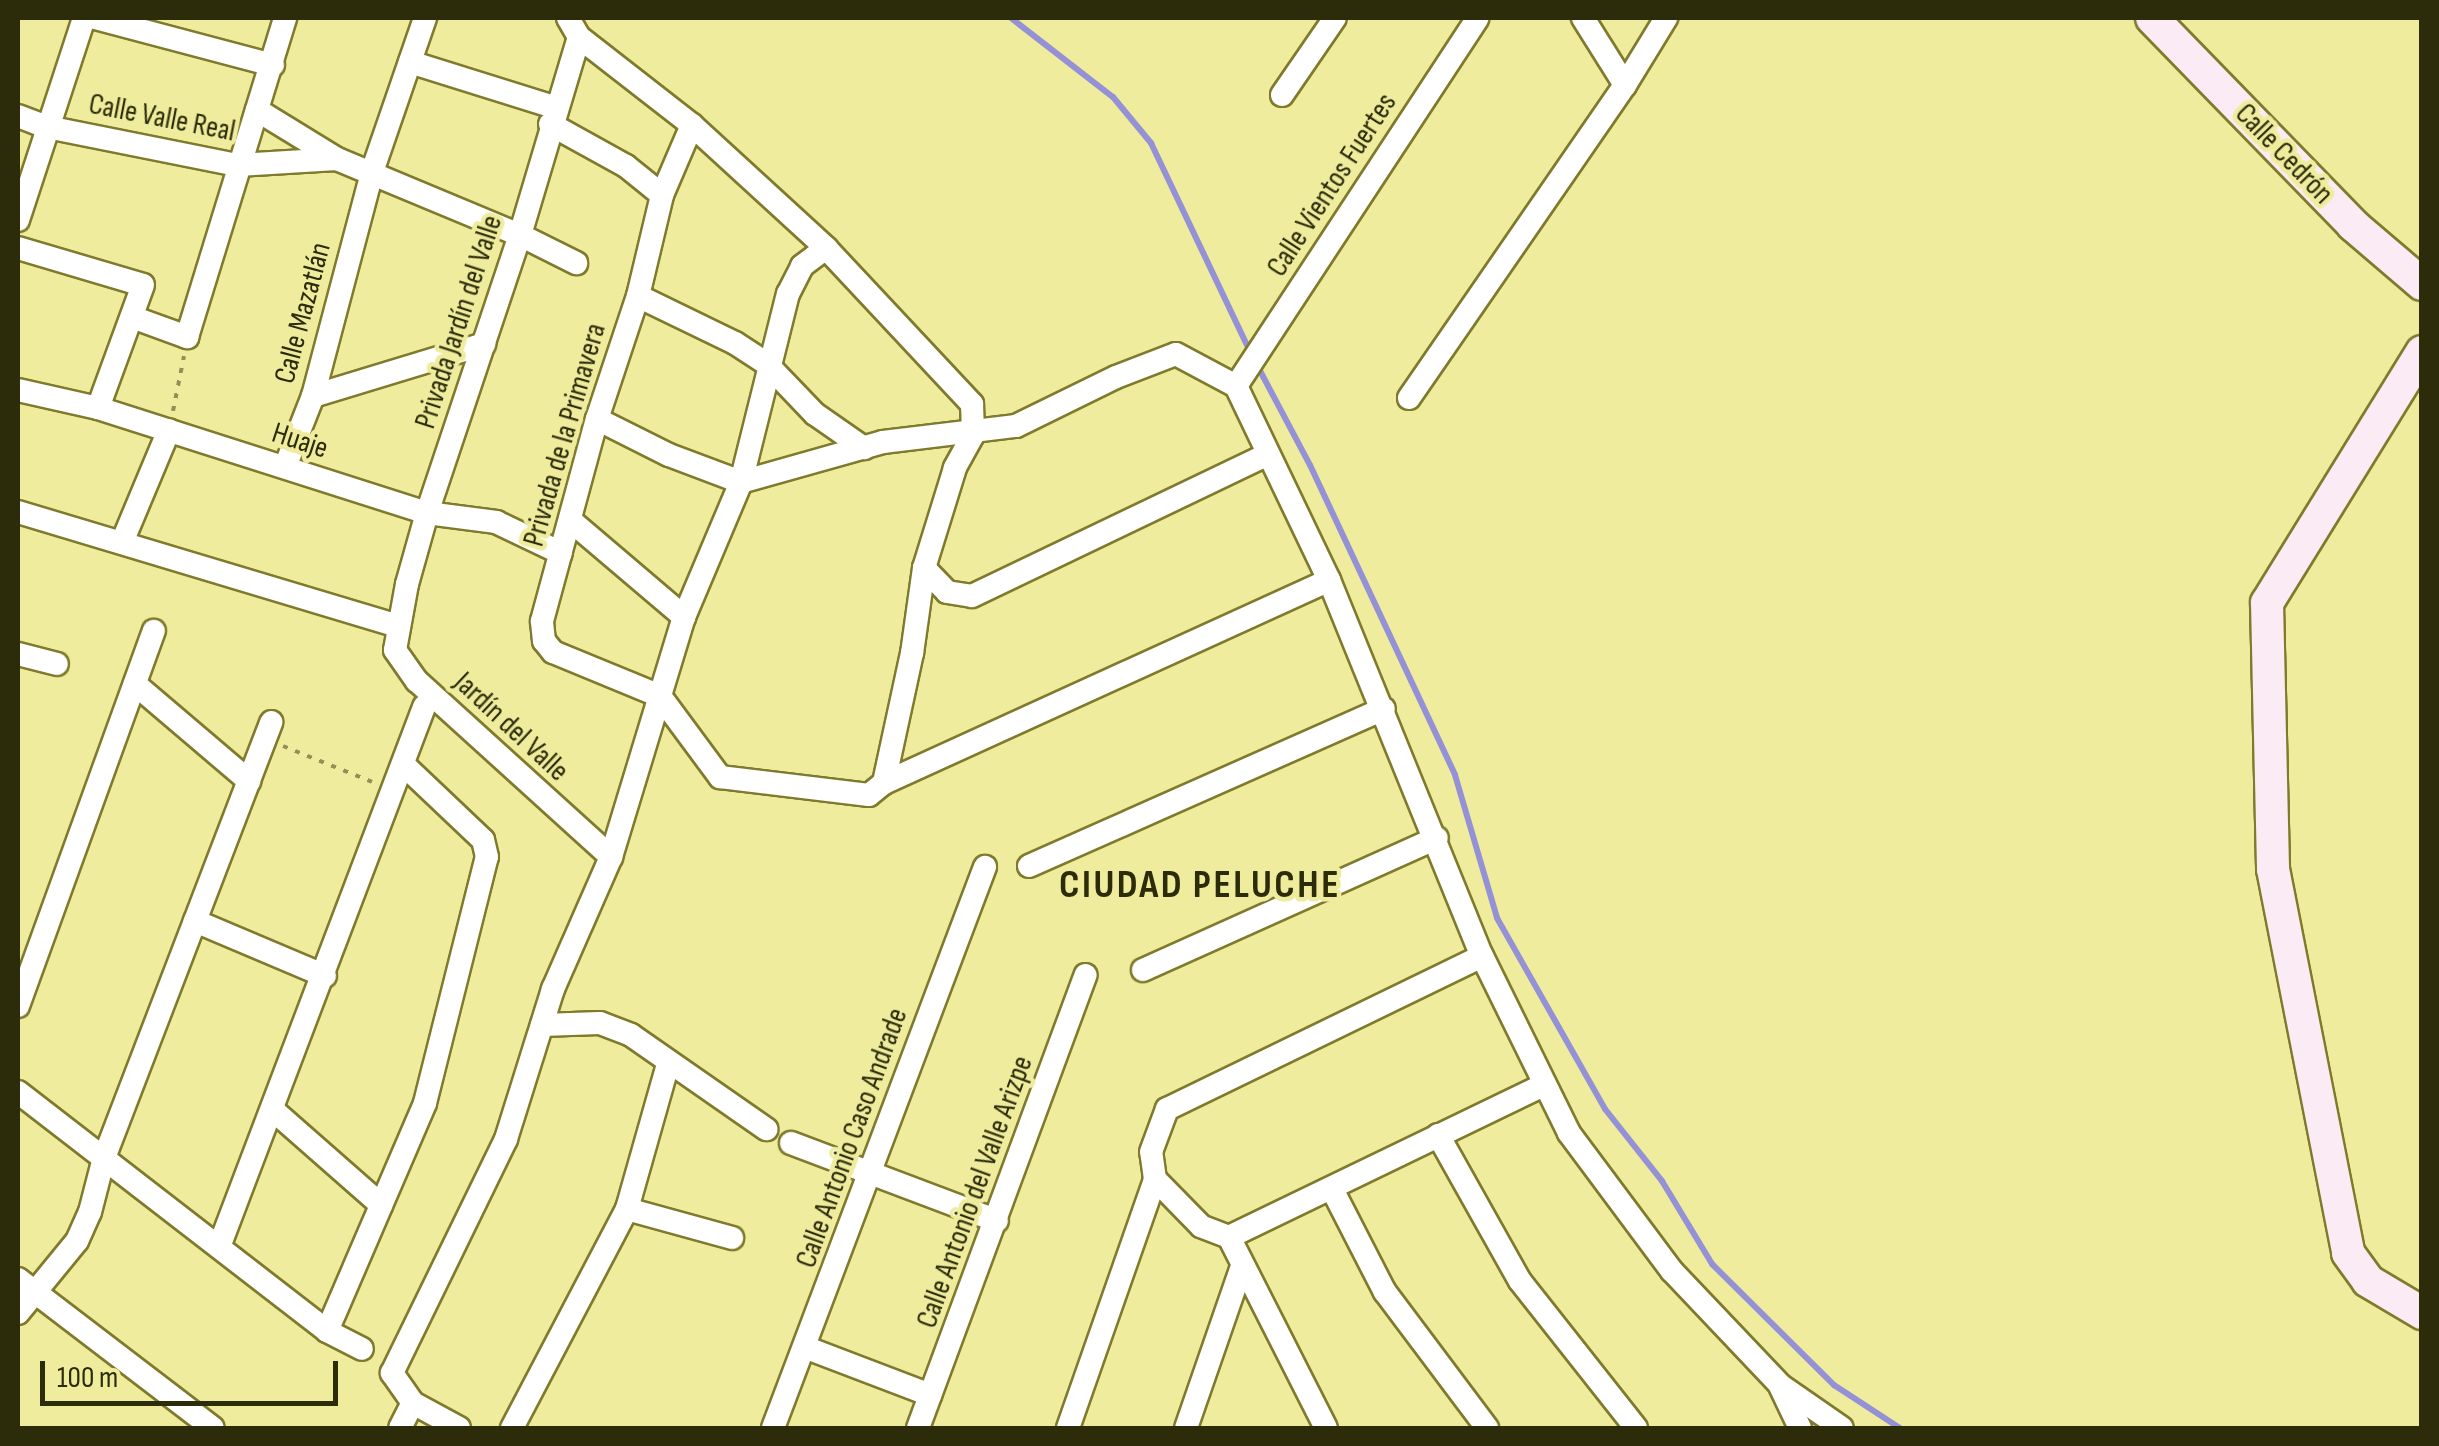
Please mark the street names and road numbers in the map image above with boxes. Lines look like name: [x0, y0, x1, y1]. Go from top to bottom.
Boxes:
street label: Calle Valle Real: [86, 86, 238, 150]
street label: Calle Vientos Fuertes: [1259, 87, 1405, 283]
street label: Calle Cedrón: [2227, 96, 2341, 212]
street label: Privada Jardín del Valle: [408, 211, 510, 433]
street label: Calle Mazatlán: [267, 239, 339, 387]
street label: Privada de la Primavera: [516, 319, 614, 551]
street label: Huaje: [267, 415, 333, 467]
street label: Jardín del Valle: [446, 665, 576, 789]
street label: Calle Antonio Caso Andrade: [788, 1003, 916, 1273]
street label: Calle Antonio del Valle Arizpe: [909, 1051, 1041, 1333]

